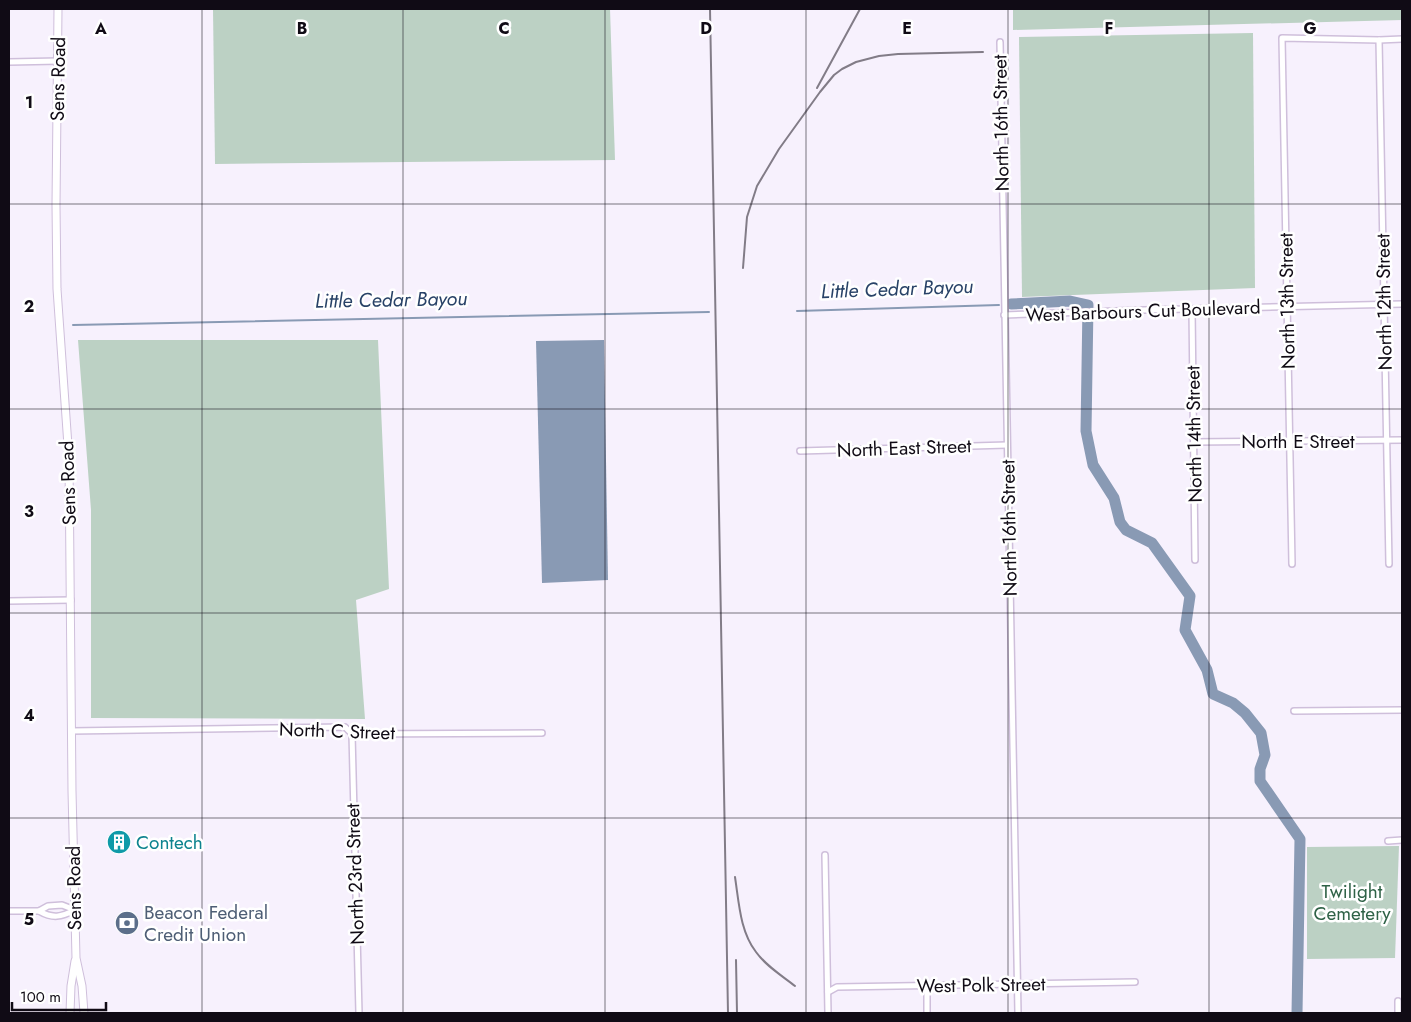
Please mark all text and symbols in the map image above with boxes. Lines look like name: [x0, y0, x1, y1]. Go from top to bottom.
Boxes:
text: A: [94, 17, 107, 40]
text: B: [297, 17, 307, 40]
text: C: [498, 17, 510, 40]
text: D: [700, 17, 712, 40]
text: E: [902, 17, 912, 40]
text: F: [1105, 17, 1113, 40]
text: G: [1303, 17, 1317, 40]
street label: Sens Road: [44, 37, 72, 121]
street label: North 16th Street: [986, 54, 1016, 192]
text: 1: [25, 91, 33, 114]
street label: North 13th Street: [1272, 232, 1302, 369]
street label: North 12th Street: [1369, 233, 1399, 371]
water label: Little Cedar Bayou: [820, 272, 974, 306]
water label: Little Cedar Bayou: [315, 284, 467, 316]
street label: West Barbours Cut Boulevard: [1025, 293, 1261, 329]
text: 2: [24, 295, 34, 318]
street label: North 14th Street: [1179, 365, 1209, 503]
street label: North E Street: [1241, 428, 1355, 455]
street label: North East Street: [836, 432, 972, 464]
street label: Sens Road: [53, 440, 83, 526]
street label: North 16th Street: [994, 459, 1024, 597]
text: 3: [24, 500, 34, 523]
text: 4: [23, 704, 35, 727]
street label: North C Street: [279, 715, 396, 747]
street label: North 23rd Street: [339, 802, 371, 945]
building icon: Contech: [106, 829, 132, 855]
place label: Contech: [136, 829, 203, 856]
street label: Sens Road: [60, 846, 88, 930]
park label: Twilight Cemetery: [1313, 878, 1391, 927]
place label: Beacon Federal Credit Union: [144, 899, 268, 948]
text: 5: [24, 908, 34, 931]
bank icon: Beacon Federal Credit Union: [114, 910, 140, 936]
street label: West Polk Street: [916, 970, 1046, 1000]
scale bar: [12, 980, 106, 1012]
text: 100 m: [20, 986, 61, 1008]

